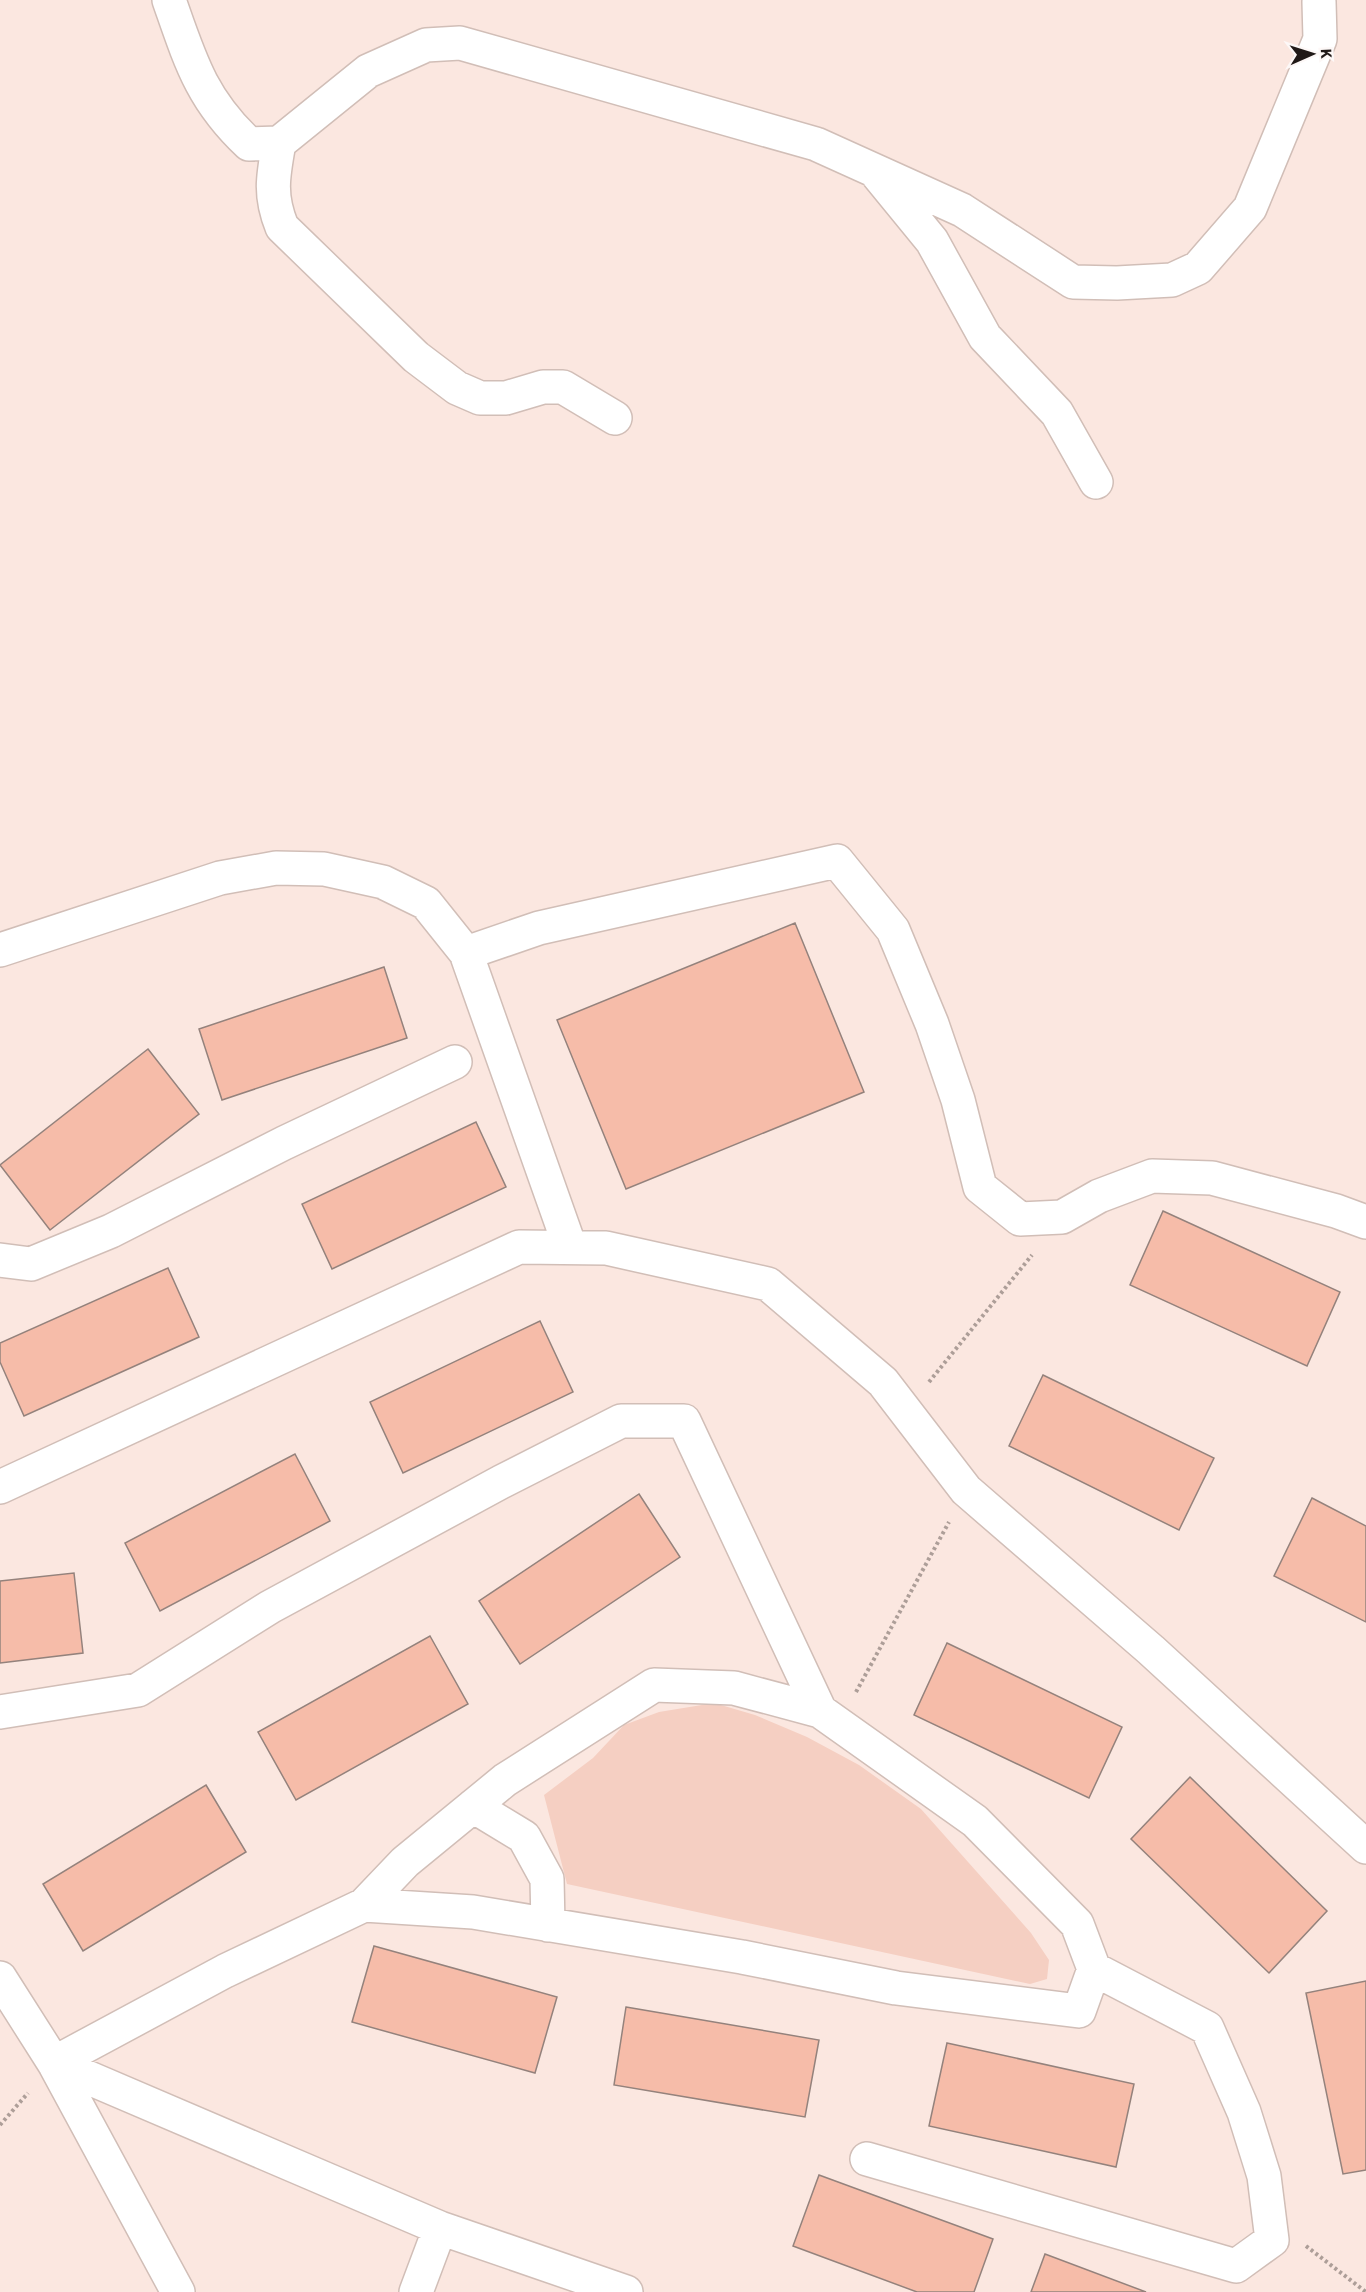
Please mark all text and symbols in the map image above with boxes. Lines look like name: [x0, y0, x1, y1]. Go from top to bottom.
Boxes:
north arrow: [1282, 24, 1342, 84]
text: K: [1315, 48, 1337, 59]

